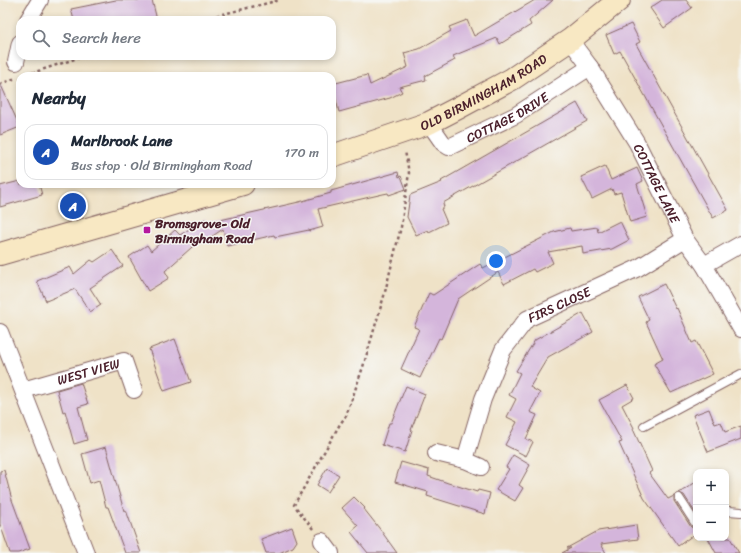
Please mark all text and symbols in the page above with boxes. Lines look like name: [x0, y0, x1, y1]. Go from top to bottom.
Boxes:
search box: [16, 16, 336, 60]
text: Search here: [62, 25, 141, 51]
icon: search: [30, 27, 52, 49]
street label: OLD BIRMINGHAM ROAD: [417, 48, 552, 137]
text: Nearby: [32, 83, 86, 113]
street label: COTTAGE DRIVE: [462, 85, 554, 149]
text: Marlbrook Lane: [71, 128, 173, 154]
street label: COTTAGE LANE: [627, 140, 687, 228]
text: A: [42, 141, 50, 164]
text: 170 m: [284, 141, 319, 164]
text: Bus stop · Old Birmingham Road: [71, 154, 252, 177]
pin: A: [60, 191, 86, 221]
place label: Bromsgrove- Old Birmingham Road: [155, 212, 255, 250]
marker: Bromsgrove- Old Birmingham Road: [142, 225, 152, 235]
your location: [486, 251, 506, 271]
street label: FIRS CLOSE: [524, 280, 595, 329]
street label: WEST VIEW: [54, 352, 123, 392]
map controls: [693, 469, 729, 541]
button: +: [693, 469, 729, 505]
button: −: [693, 505, 729, 541]

